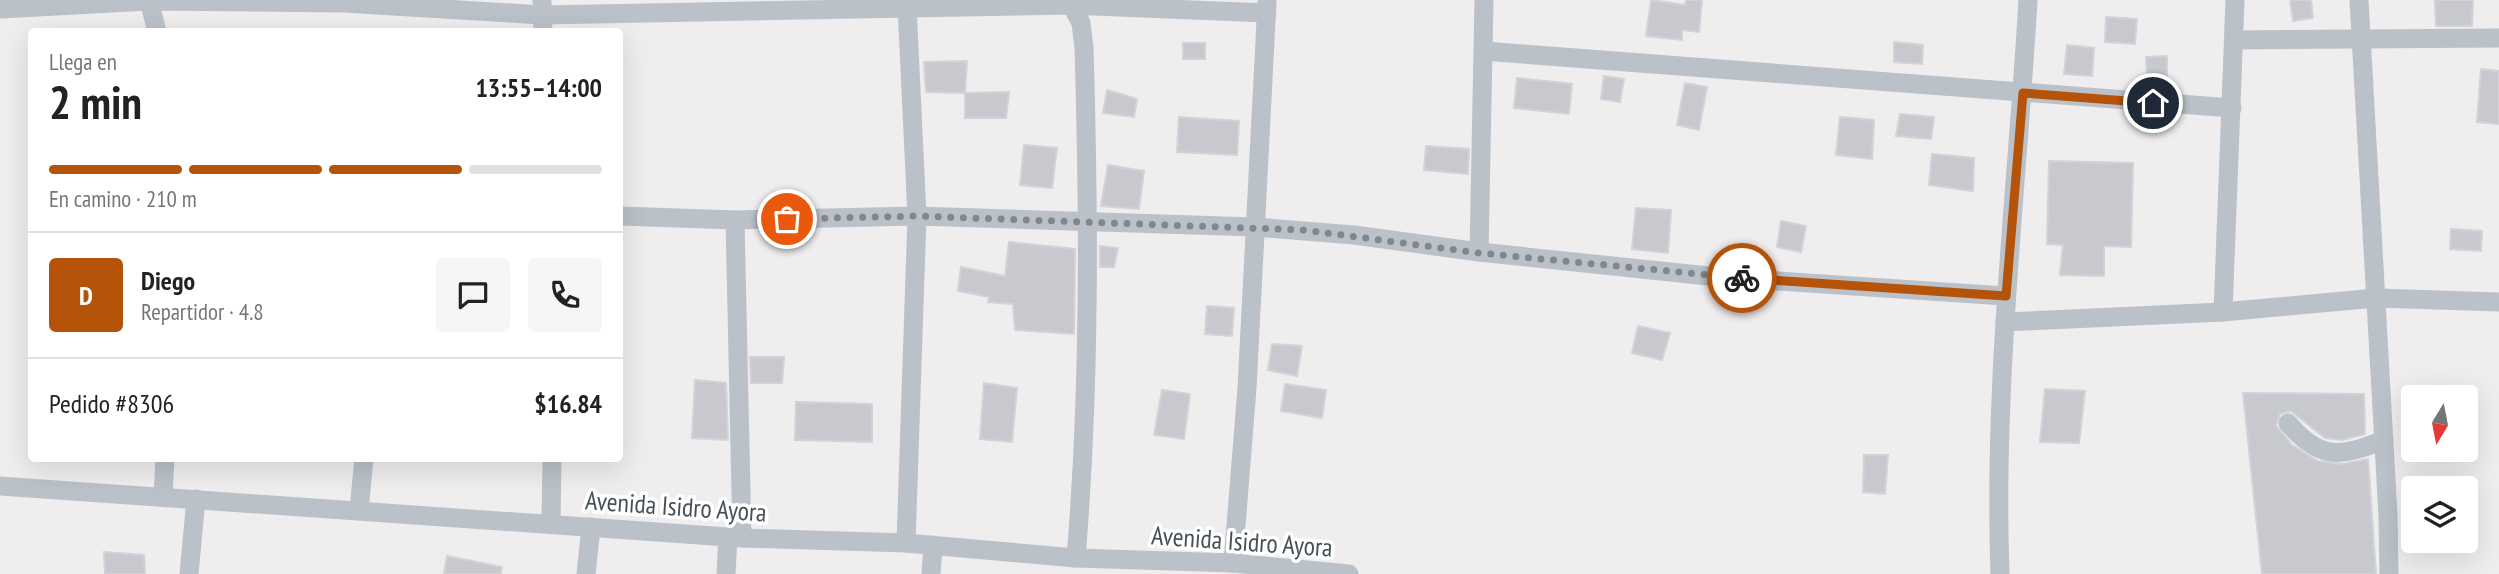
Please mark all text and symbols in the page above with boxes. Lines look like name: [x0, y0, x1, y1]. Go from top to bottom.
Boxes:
text: Llega en: [49, 47, 117, 76]
text: 13:55–14:00: [475, 71, 602, 104]
text: 2 min: [49, 72, 142, 132]
pin: [2123, 73, 2183, 133]
icon: home: [2134, 84, 2172, 122]
text: En camino · 210 m: [49, 184, 197, 213]
pin: [757, 189, 817, 249]
icon: bag: [768, 200, 806, 238]
courier: [1707, 243, 1777, 313]
button: chat: [436, 258, 510, 332]
button: phone: [528, 258, 602, 332]
icon: bike: [1723, 259, 1761, 297]
text: Diego: [141, 264, 195, 297]
text: D: [79, 279, 93, 312]
text: Repartidor · 4.8: [141, 297, 264, 326]
north arrow: [2401, 385, 2478, 462]
map controls: [2401, 385, 2478, 553]
text: Pedido #8306: [49, 387, 174, 420]
text: $16.84: [534, 387, 602, 420]
button: layers: [2401, 476, 2478, 553]
street label: Avenida Isidro Ayora: [584, 483, 768, 529]
street label: Avenida Isidro Ayora: [1150, 518, 1334, 564]

